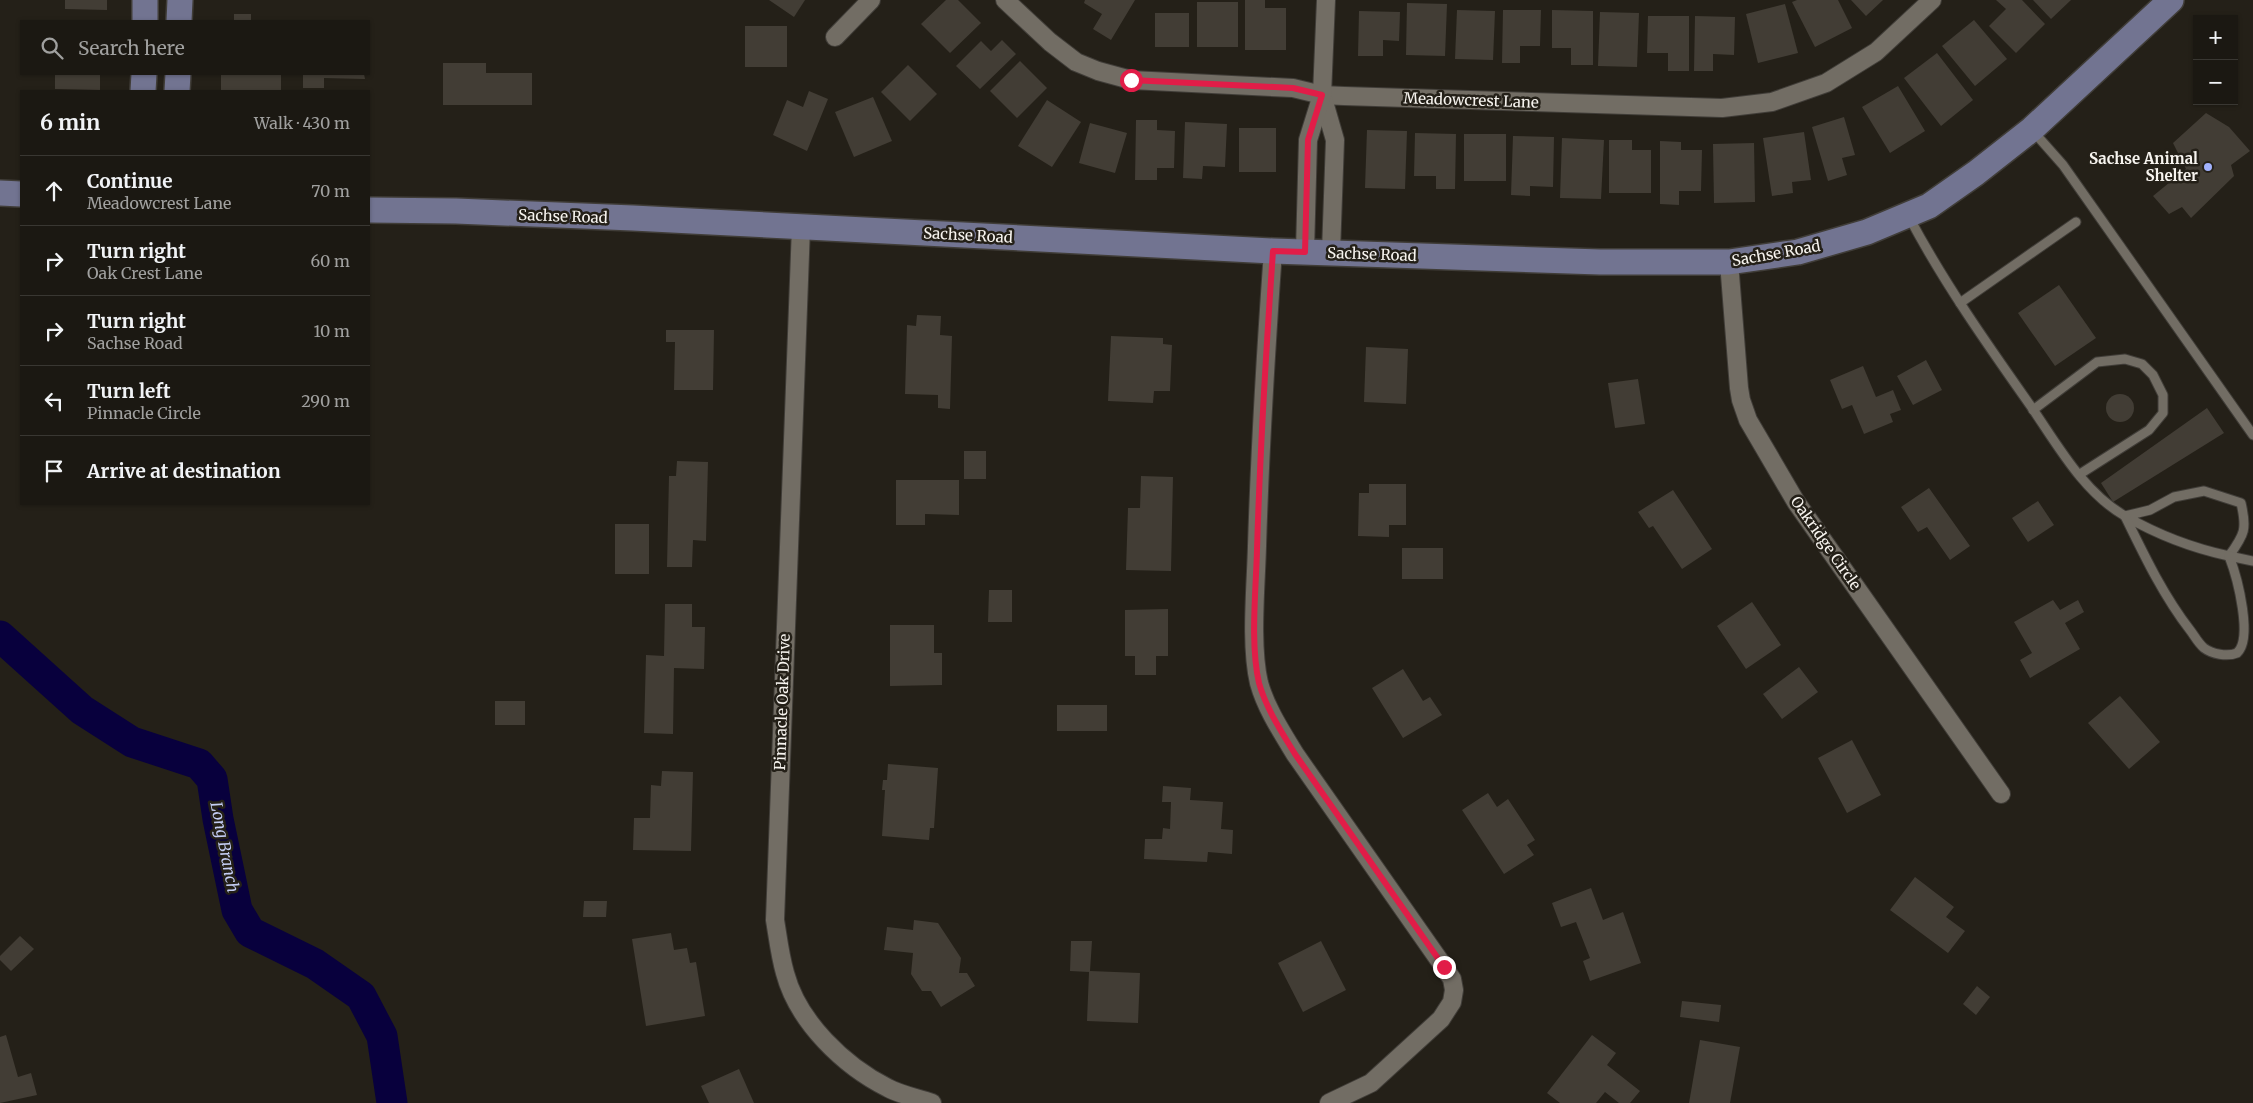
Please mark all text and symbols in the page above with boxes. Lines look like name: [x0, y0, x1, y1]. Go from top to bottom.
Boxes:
map controls: [2193, 15, 2238, 105]
button: +: [2193, 15, 2238, 60]
search box: [20, 20, 370, 75]
icon: search: [38, 34, 66, 62]
text: Search here: [78, 36, 185, 60]
button: −: [2193, 60, 2238, 105]
route start: [1120, 69, 1143, 92]
street label: Meadowcrest Lane: [1403, 88, 1539, 112]
text: 6 min: [40, 109, 100, 136]
text: Walk · 430 m: [254, 113, 350, 133]
place label: Sachse Animal Shelter: [2089, 149, 2198, 185]
marker: Sachse Animal Shelter: [2202, 161, 2214, 173]
text: Continue: [87, 169, 173, 193]
icon: ahead: [40, 177, 68, 205]
text: 70 m: [311, 181, 350, 201]
text: Meadowcrest Lane: [87, 193, 231, 213]
street label: Sachse Road: [518, 205, 608, 227]
street label: Sachse Road: [923, 223, 1013, 247]
street label: Sachse Road: [1730, 236, 1822, 270]
text: Turn right: [87, 239, 186, 263]
street label: Sachse Road: [1327, 243, 1417, 265]
icon: right: [40, 247, 68, 275]
text: 60 m: [310, 251, 350, 271]
text: Oak Crest Lane: [87, 263, 202, 283]
text: Turn right: [87, 309, 186, 333]
icon: right: [40, 317, 68, 345]
text: 10 m: [313, 321, 350, 341]
text: Sachse Road: [87, 333, 183, 353]
text: Turn left: [87, 379, 171, 403]
icon: left: [40, 387, 68, 415]
text: 290 m: [301, 391, 350, 411]
text: Pinnacle Circle: [87, 403, 201, 423]
icon: arrive: [40, 457, 68, 485]
text: Arrive at destination: [87, 459, 281, 483]
street label: Oakridge Circle: [1787, 492, 1865, 594]
street label: Pinnacle Oak Drive: [770, 633, 794, 771]
water label: Long Branch: [206, 800, 244, 894]
route end: [1433, 956, 1456, 979]

